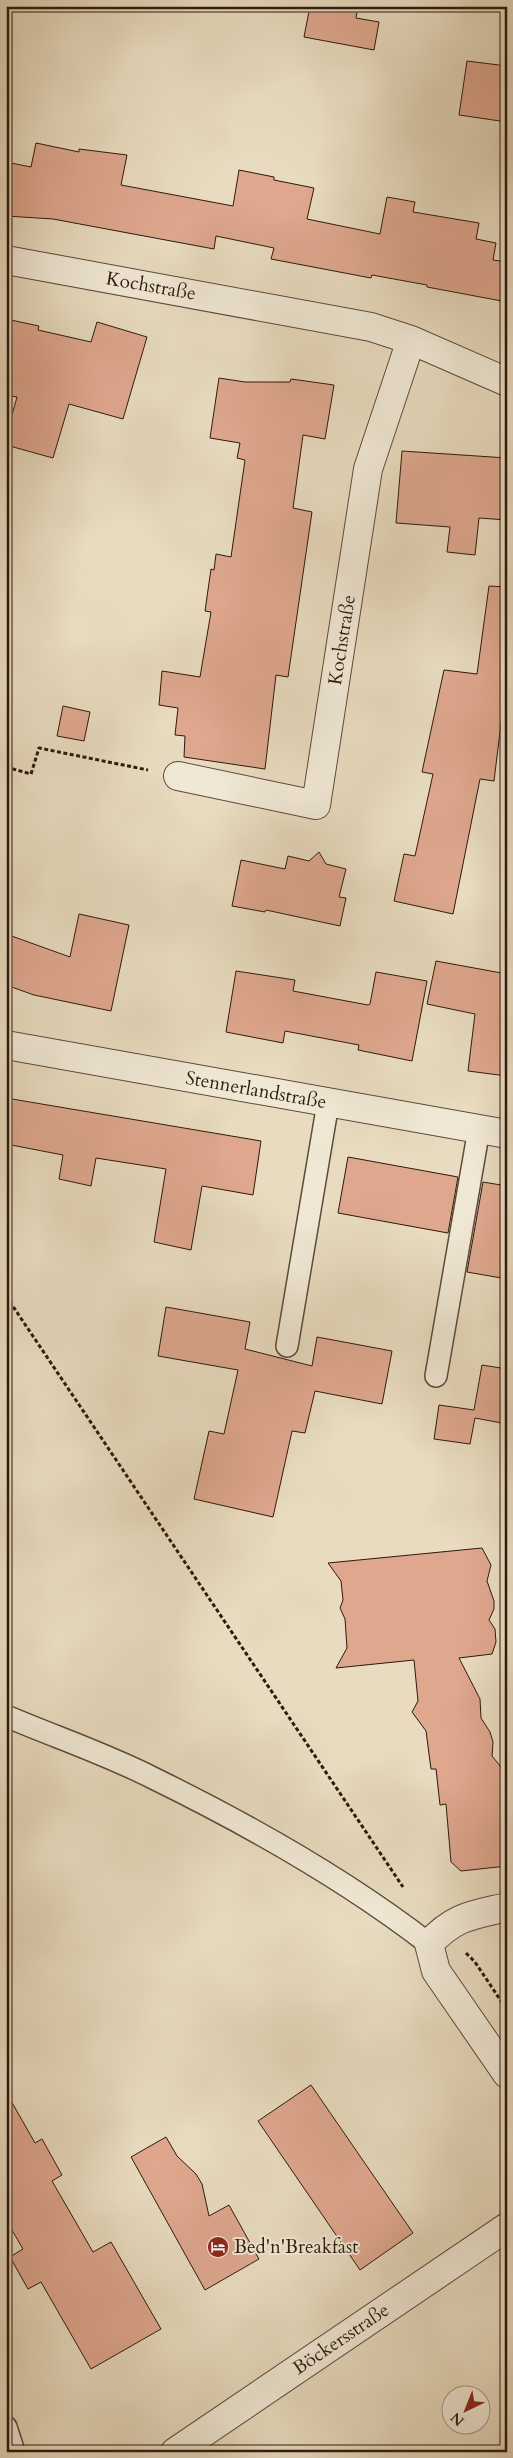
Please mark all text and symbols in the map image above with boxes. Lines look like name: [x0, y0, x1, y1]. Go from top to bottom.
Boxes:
street label: Kochstraße: [104, 265, 198, 307]
street label: Kochstraße: [322, 593, 362, 687]
street label: Stennerlandstraße: [183, 1065, 329, 1115]
place label: Bed'n'Breakfast: [234, 2234, 358, 2260]
hotel icon: Bed'n'Breakfast: [206, 2235, 230, 2259]
street label: Böckersstraße: [288, 2297, 394, 2381]
north arrow: [440, 2386, 490, 2436]
text: N: [447, 2408, 468, 2430]

